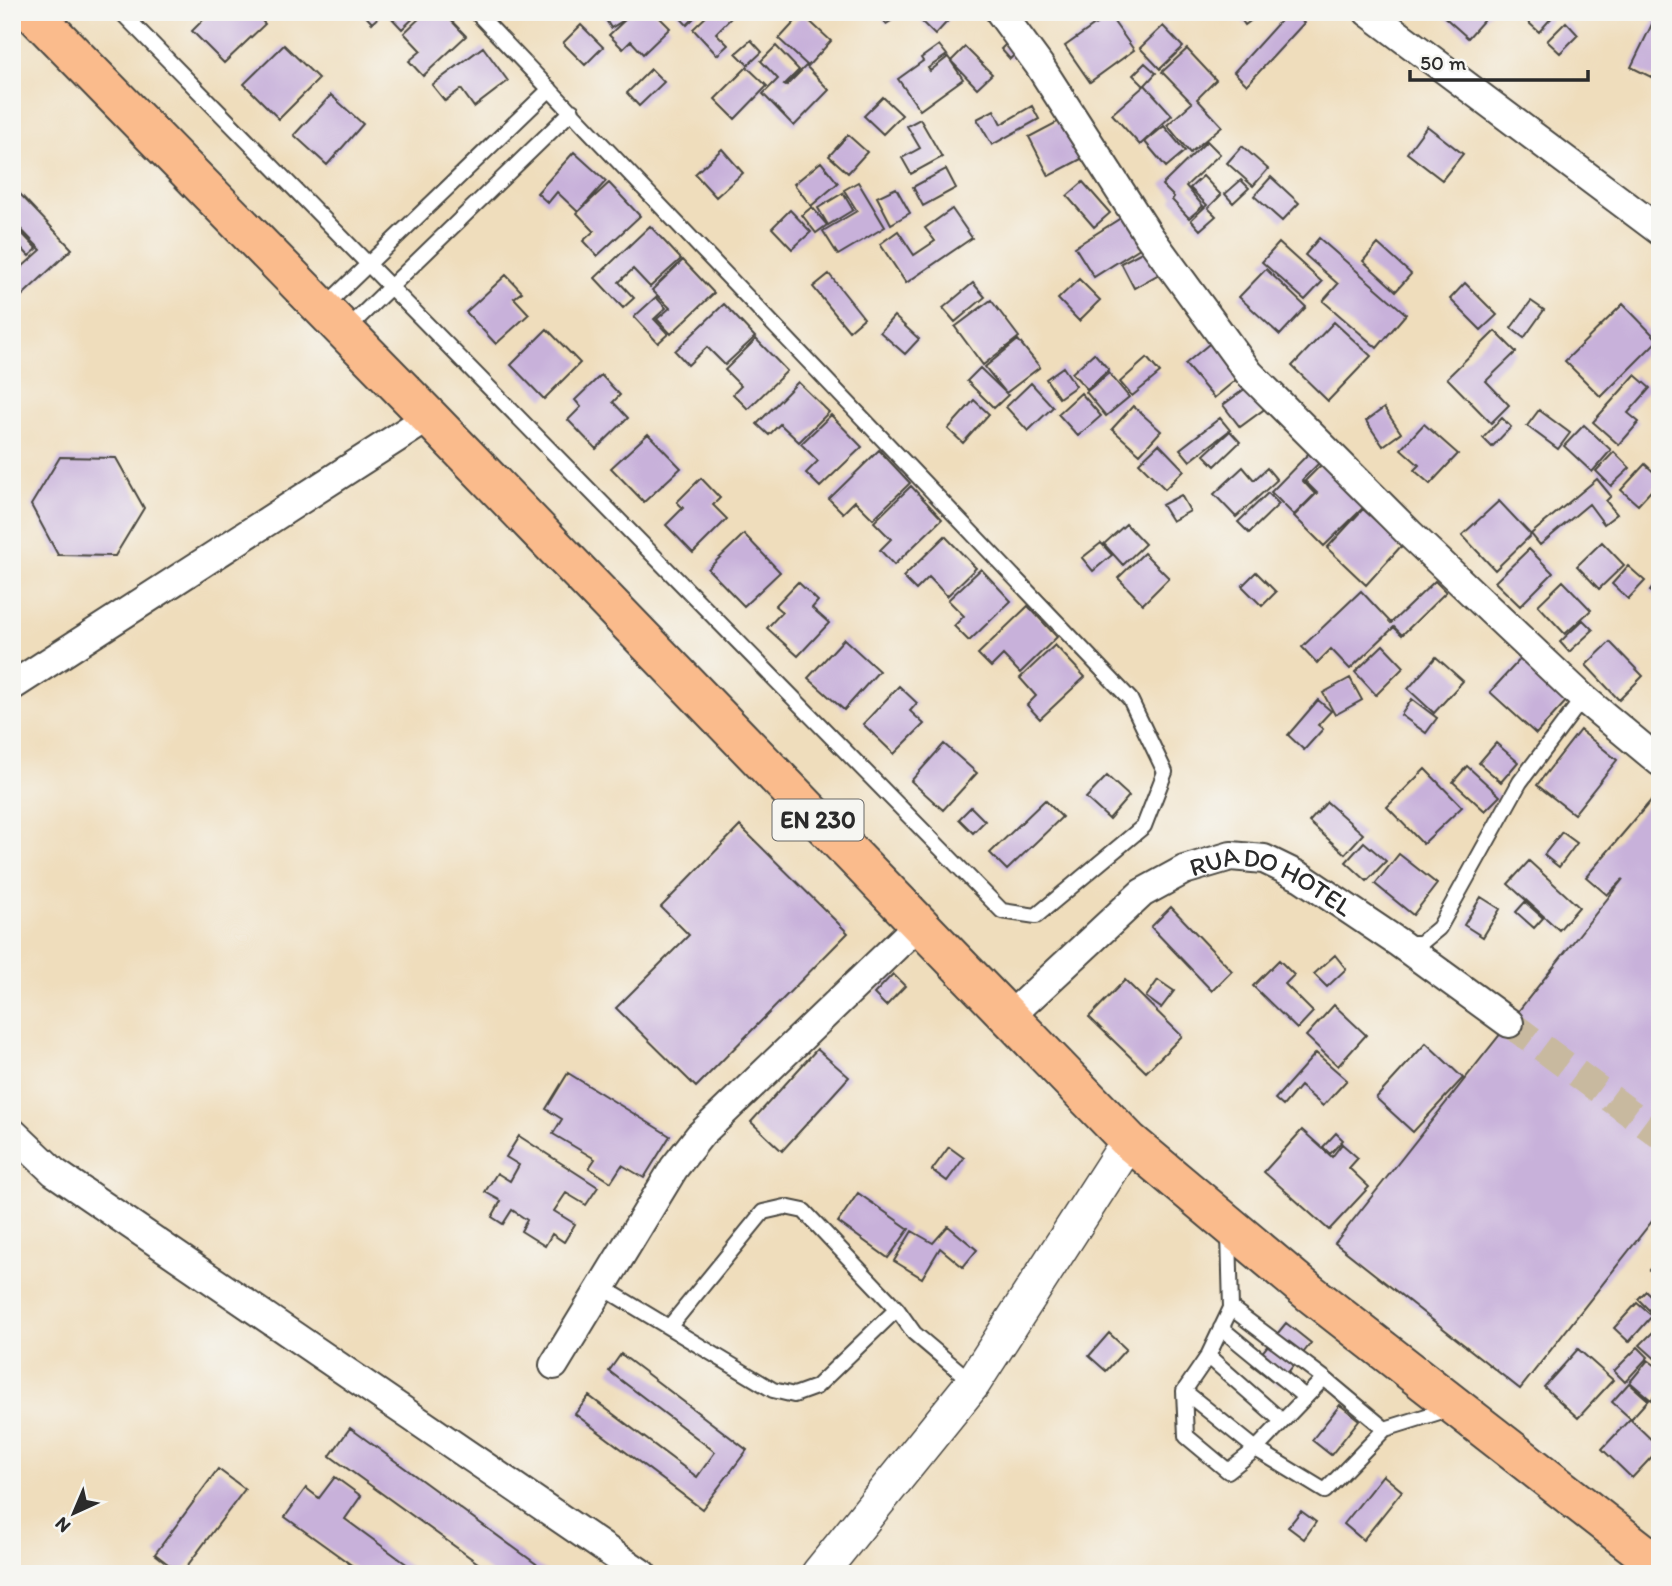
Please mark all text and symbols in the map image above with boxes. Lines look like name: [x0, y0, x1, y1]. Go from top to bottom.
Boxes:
scale bar: [1410, 38, 1588, 82]
text: 50 m: [1420, 50, 1467, 75]
road number: EN 230: [772, 800, 864, 840]
street label: RUA DO HOTEL: [1186, 839, 1359, 923]
north arrow: [38, 1478, 108, 1548]
text: N: [50, 1512, 75, 1538]

